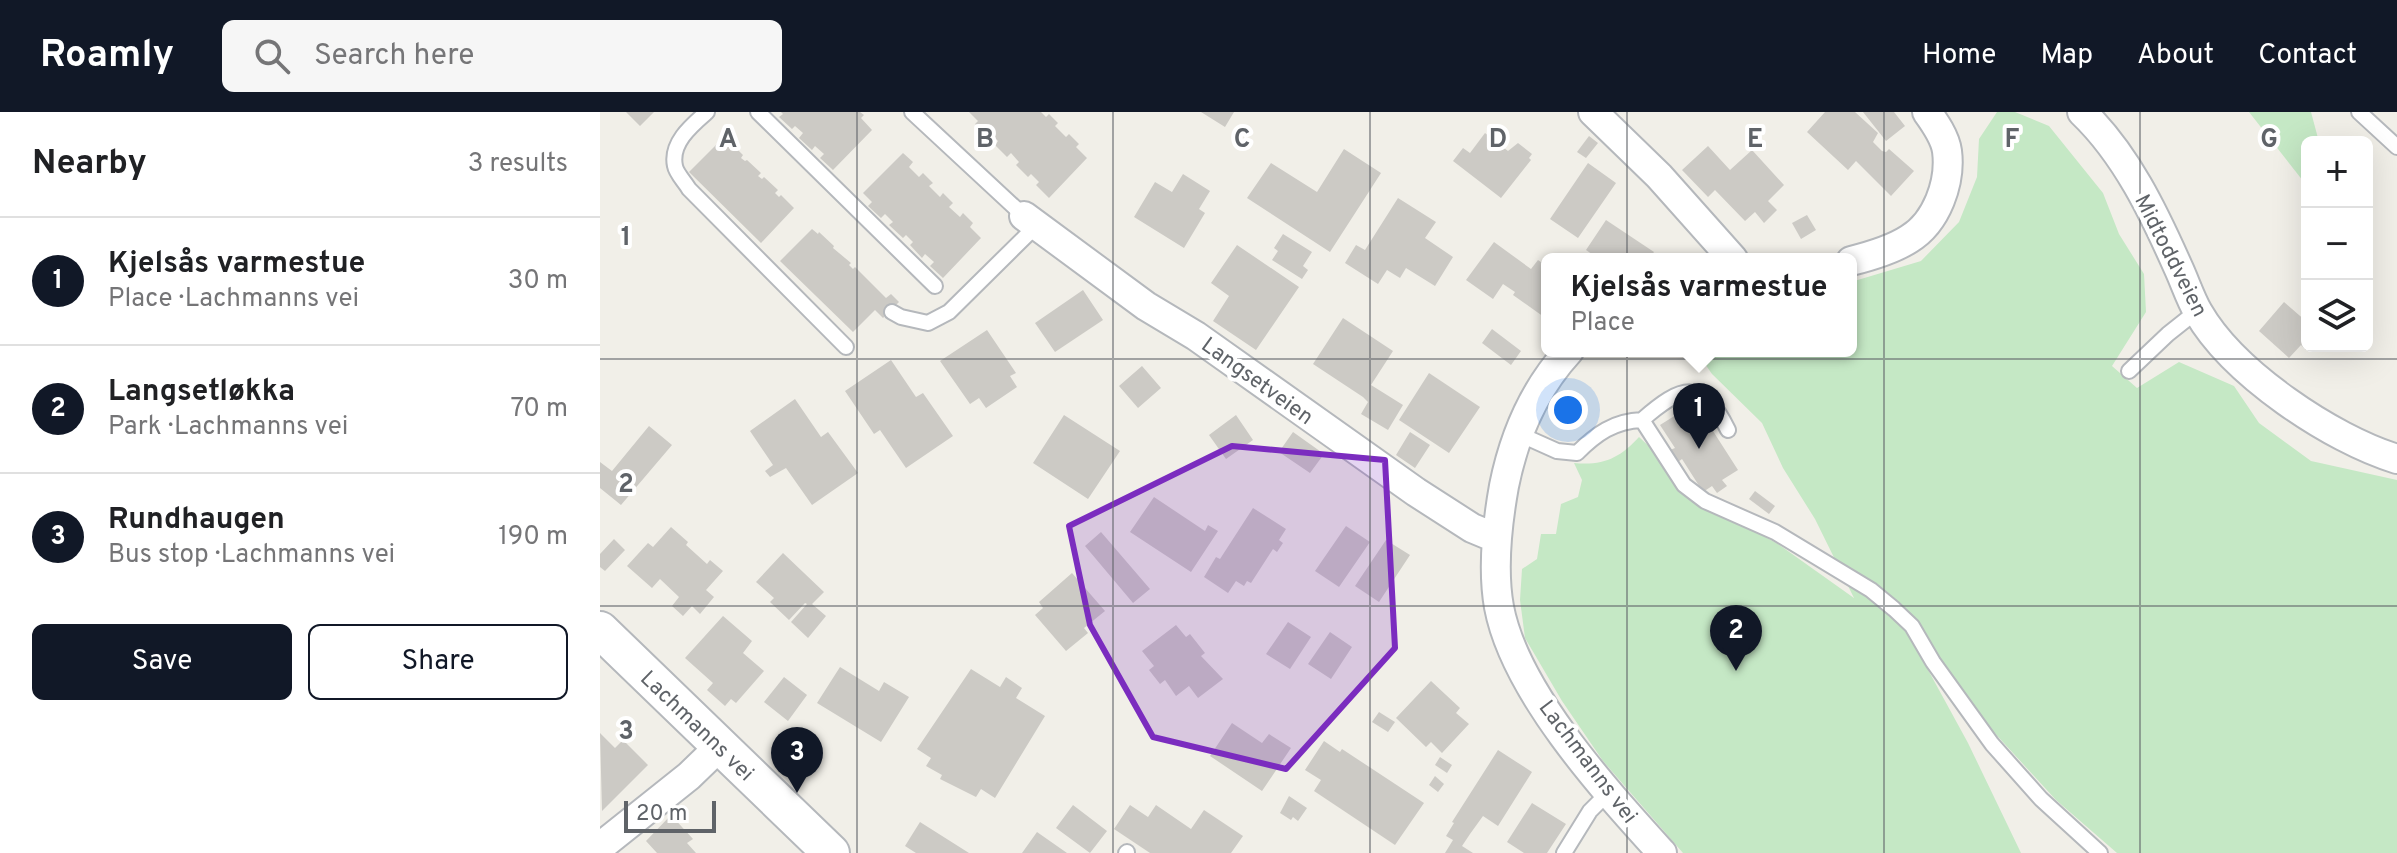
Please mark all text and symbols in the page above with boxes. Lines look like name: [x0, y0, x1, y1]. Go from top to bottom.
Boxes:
search box: [222, 20, 782, 92]
text: Roamly: [40, 32, 174, 81]
icon: search: [250, 34, 294, 78]
text: Search here: [314, 38, 474, 75]
text: Home: [1922, 38, 1996, 74]
text: Map: [2040, 38, 2093, 74]
text: About: [2137, 38, 2214, 74]
text: Contact: [2258, 38, 2357, 74]
text: A: [719, 124, 737, 157]
text: B: [976, 124, 994, 157]
text: C: [1234, 124, 1250, 157]
text: D: [1489, 124, 1507, 157]
text: E: [1747, 124, 1763, 157]
text: F: [2005, 124, 2020, 157]
text: G: [2260, 124, 2278, 157]
map controls: [2301, 136, 2373, 352]
button: +: [2301, 136, 2373, 208]
text: Nearby: [32, 143, 147, 186]
text: 3 results: [468, 148, 568, 181]
street label: Midtoddveien: [2127, 190, 2212, 322]
button: −: [2301, 208, 2373, 280]
text: 1: [621, 222, 631, 255]
text: Kjelsås varmestue: [108, 246, 365, 283]
popup: [1541, 253, 1857, 357]
text: 1: [53, 265, 63, 298]
text: 30 m: [508, 265, 568, 298]
text: Kjelsås varmestue: [1570, 270, 1828, 307]
button: layers: [2301, 280, 2373, 352]
text: Place · Lachmanns vei: [108, 283, 359, 316]
text: Place: [1570, 307, 1635, 340]
street label: Langsetveien: [1195, 332, 1318, 432]
text: Langsetløkka: [108, 374, 295, 411]
pin: 1: [1673, 383, 1725, 449]
your location: [1548, 390, 1588, 430]
text: 2: [50, 393, 66, 426]
text: 70 m: [510, 393, 568, 426]
text: Park · Lachmanns vei: [108, 411, 348, 444]
text: 2: [618, 469, 634, 502]
text: Rundhaugen: [108, 502, 285, 539]
text: 3: [50, 521, 66, 554]
text: 190 m: [498, 521, 568, 554]
text: Bus stop · Lachmanns vei: [108, 539, 395, 572]
pin: 2: [1710, 605, 1762, 671]
button: Save: [32, 624, 292, 700]
button: Share: [308, 624, 568, 700]
street label: Lachmanns vei: [634, 666, 759, 788]
street label: Lachmanns vei: [1532, 695, 1642, 830]
text: 3: [618, 716, 634, 749]
pin: 3: [771, 727, 823, 793]
scale bar: [624, 797, 716, 833]
text: 20 m: [636, 801, 687, 828]

